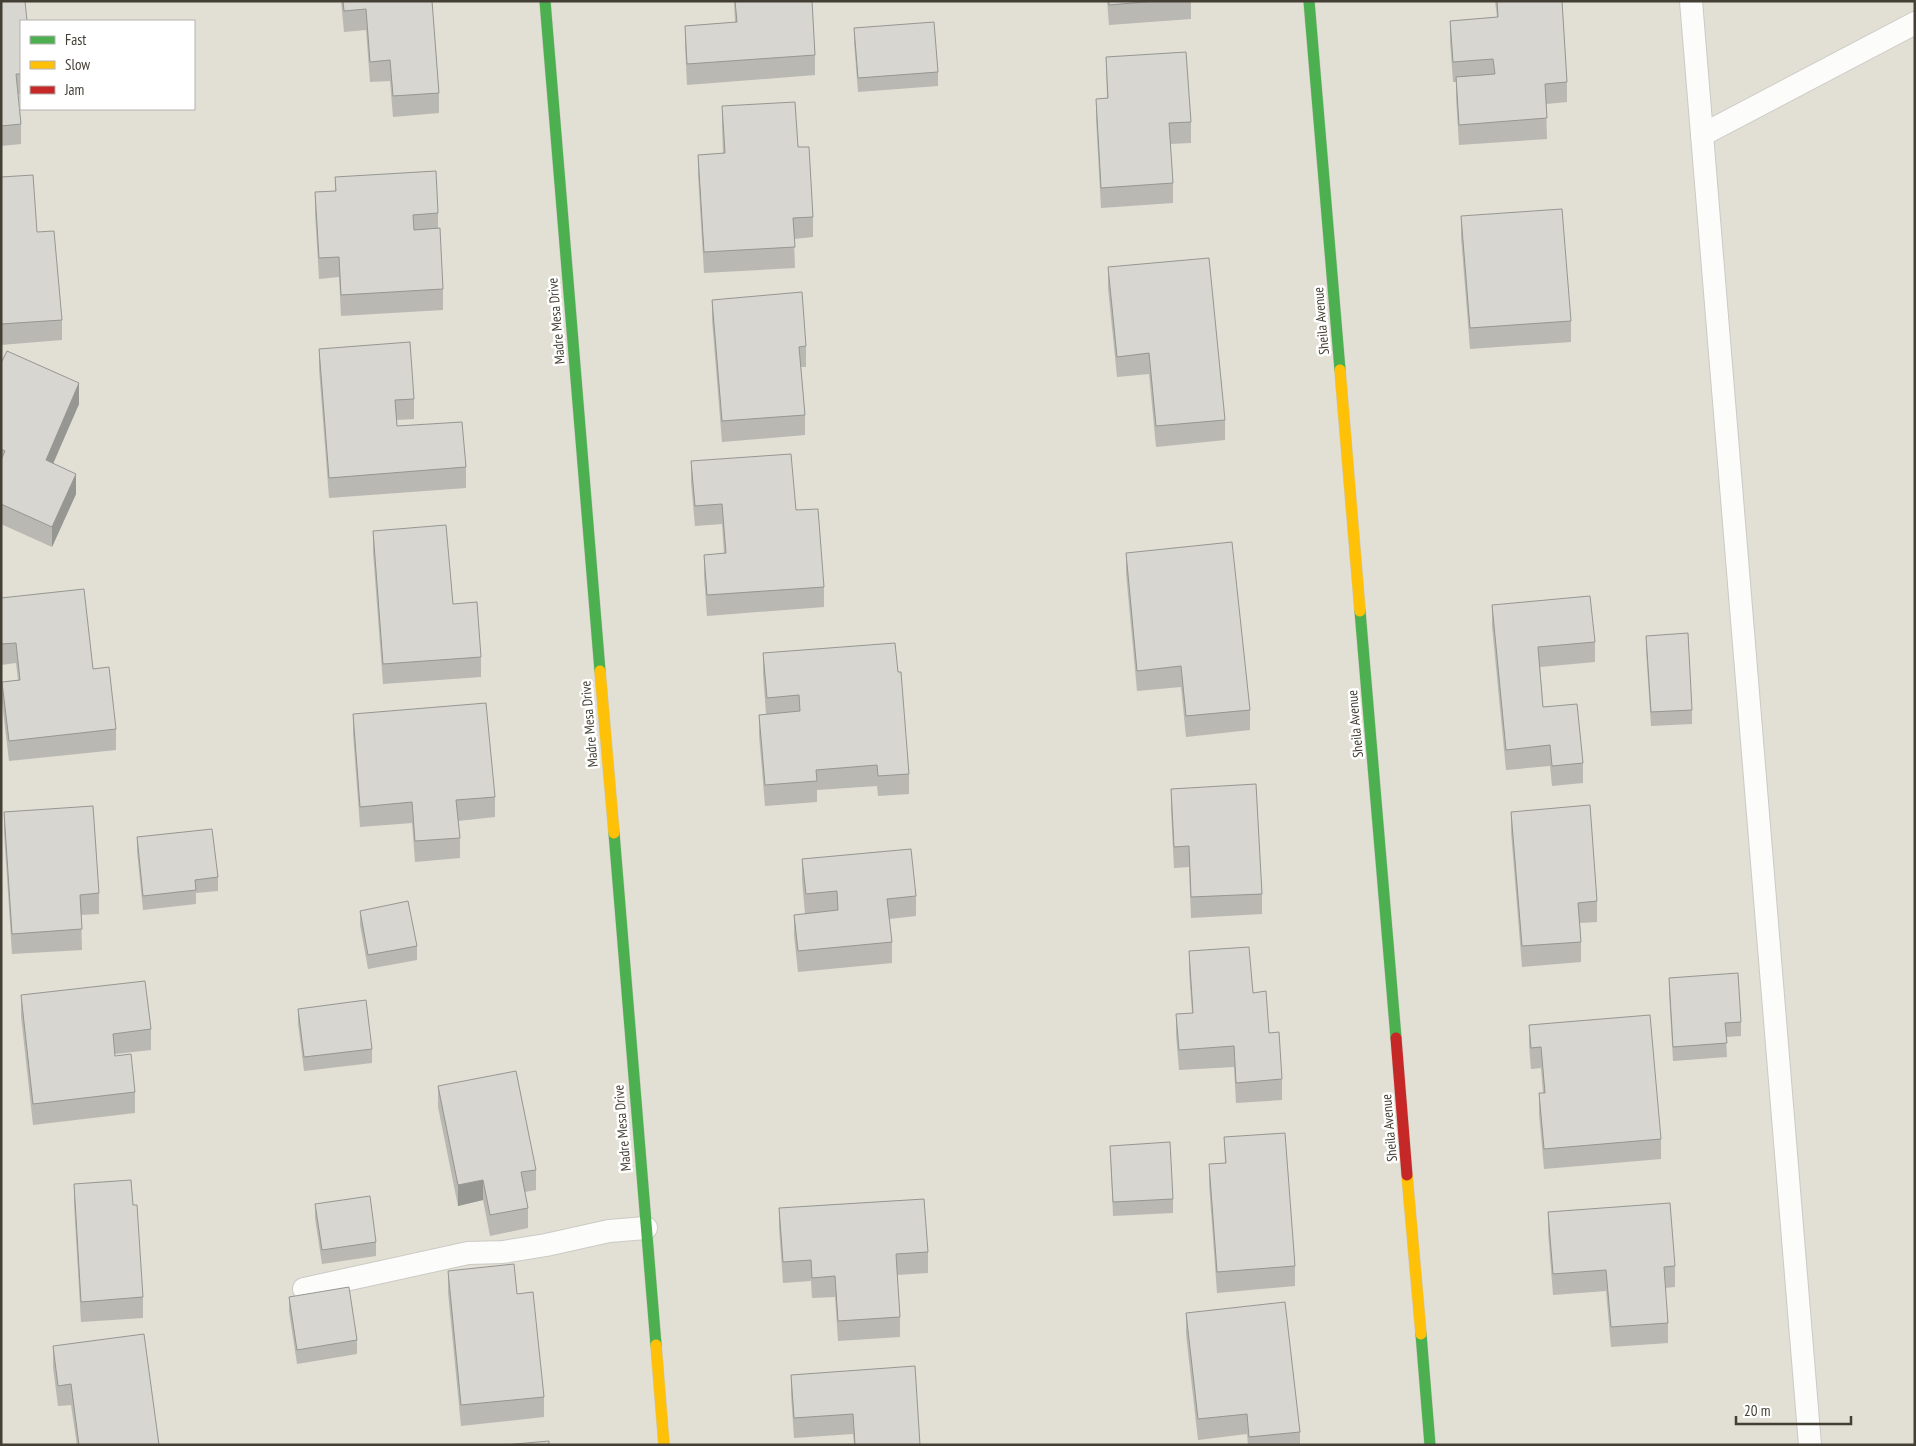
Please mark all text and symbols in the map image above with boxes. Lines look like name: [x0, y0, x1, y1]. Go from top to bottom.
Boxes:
legend: [20, 20, 195, 110]
text: Fast: [65, 30, 86, 49]
text: Slow: [65, 55, 90, 74]
text: Jam: [64, 80, 84, 99]
street label: Madre Mesa Drive: [543, 277, 569, 365]
street label: Sheila Avenue: [1309, 286, 1333, 356]
street label: Madre Mesa Drive: [576, 680, 602, 768]
street label: Sheila Avenue: [1343, 689, 1367, 759]
street label: Madre Mesa Drive: [609, 1084, 635, 1172]
street label: Sheila Avenue: [1377, 1093, 1401, 1163]
scale bar: [1736, 1394, 1851, 1426]
text: 20 m: [1744, 1401, 1770, 1420]

